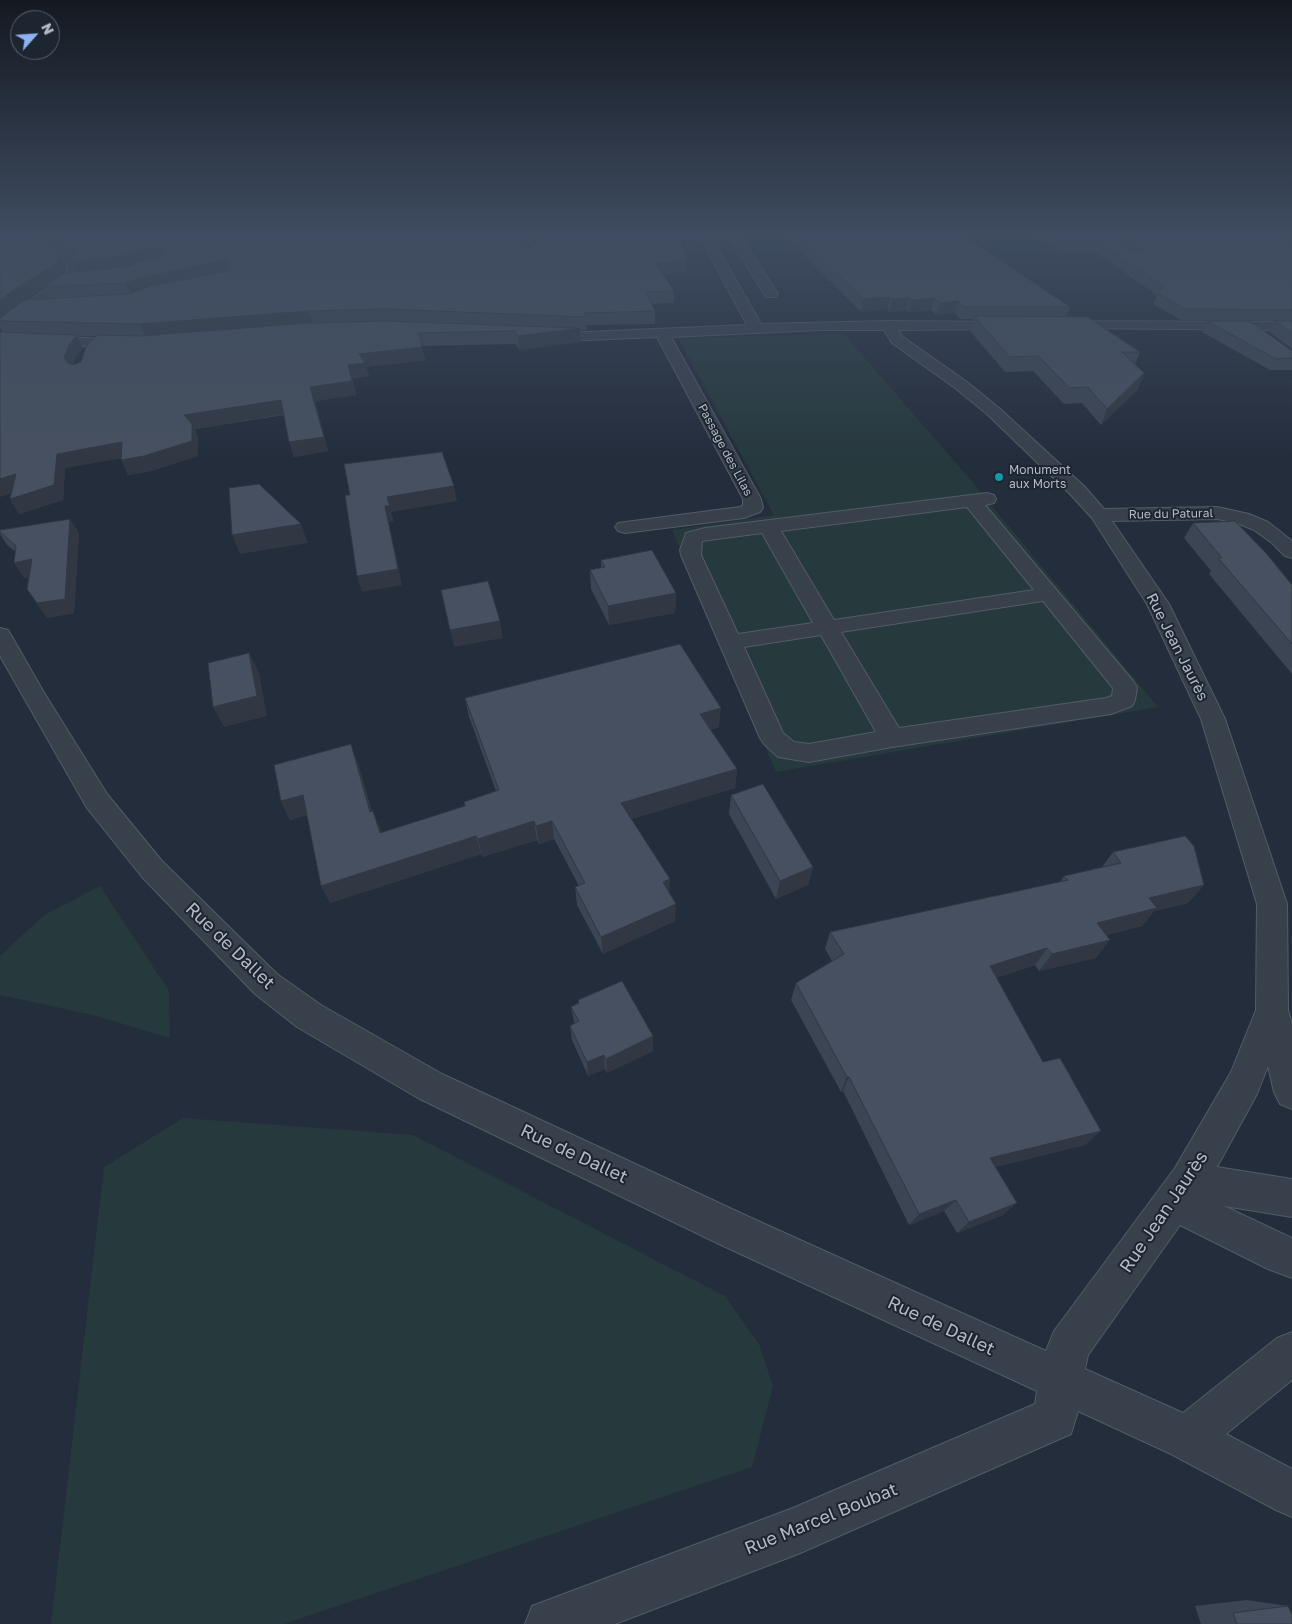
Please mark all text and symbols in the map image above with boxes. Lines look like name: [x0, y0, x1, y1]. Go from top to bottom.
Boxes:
north arrow: [10, 10, 60, 60]
text: N: [38, 20, 58, 37]
street label: Passage des Lilas: [695, 402, 755, 498]
place label: Monument aux Morts: [1009, 463, 1071, 491]
marker: Monument aux Morts: [993, 471, 1005, 483]
street label: Rue du Patural: [1129, 506, 1213, 522]
street label: Rue Jean Jaurès: [1142, 590, 1212, 704]
street label: Rue de Dallet: [181, 898, 279, 994]
street label: Rue de Dallet: [517, 1120, 631, 1188]
street label: Rue Jean Jaurès: [1115, 1147, 1213, 1277]
street label: Rue de Dallet: [884, 1292, 998, 1360]
street label: Rue Marcel Boubat: [742, 1479, 900, 1559]

